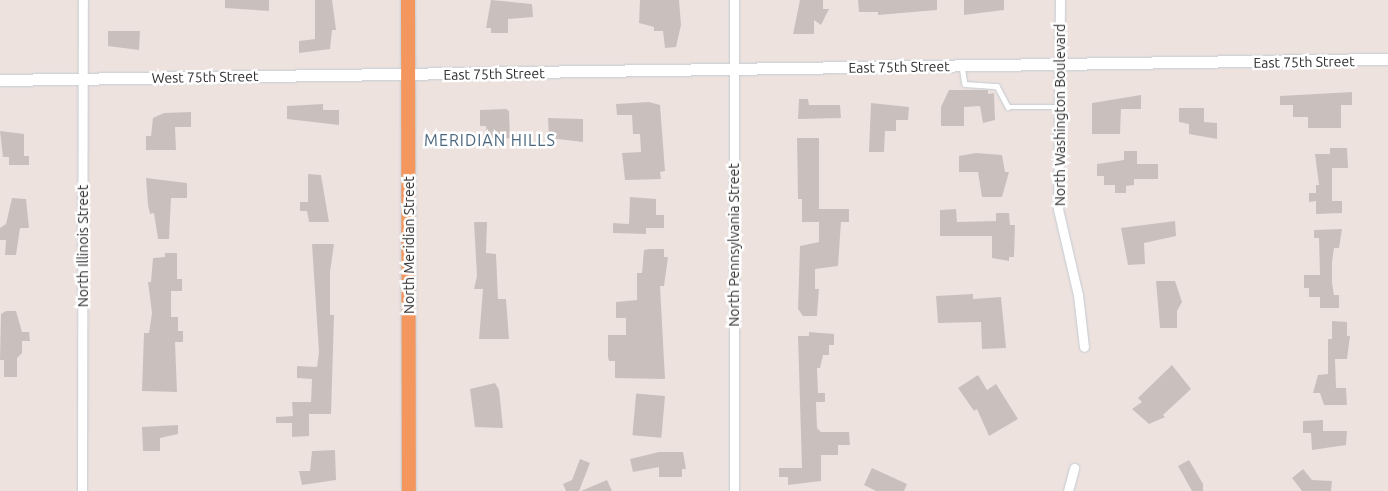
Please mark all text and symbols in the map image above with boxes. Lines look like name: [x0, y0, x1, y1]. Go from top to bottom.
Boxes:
street label: North Washington Boulevard: [1052, 24, 1068, 206]
street label: East 75th Street: [1253, 53, 1355, 71]
street label: East 75th Street: [848, 58, 950, 76]
street label: East 75th Street: [443, 65, 545, 83]
street label: West 75th Street: [151, 68, 259, 86]
district label: MERIDIAN HILLS: [422, 130, 558, 150]
street label: North Pennsylvania Street: [726, 163, 742, 327]
street label: North Meridian Street: [401, 176, 417, 314]
street label: North Illinois Street: [75, 185, 91, 307]

